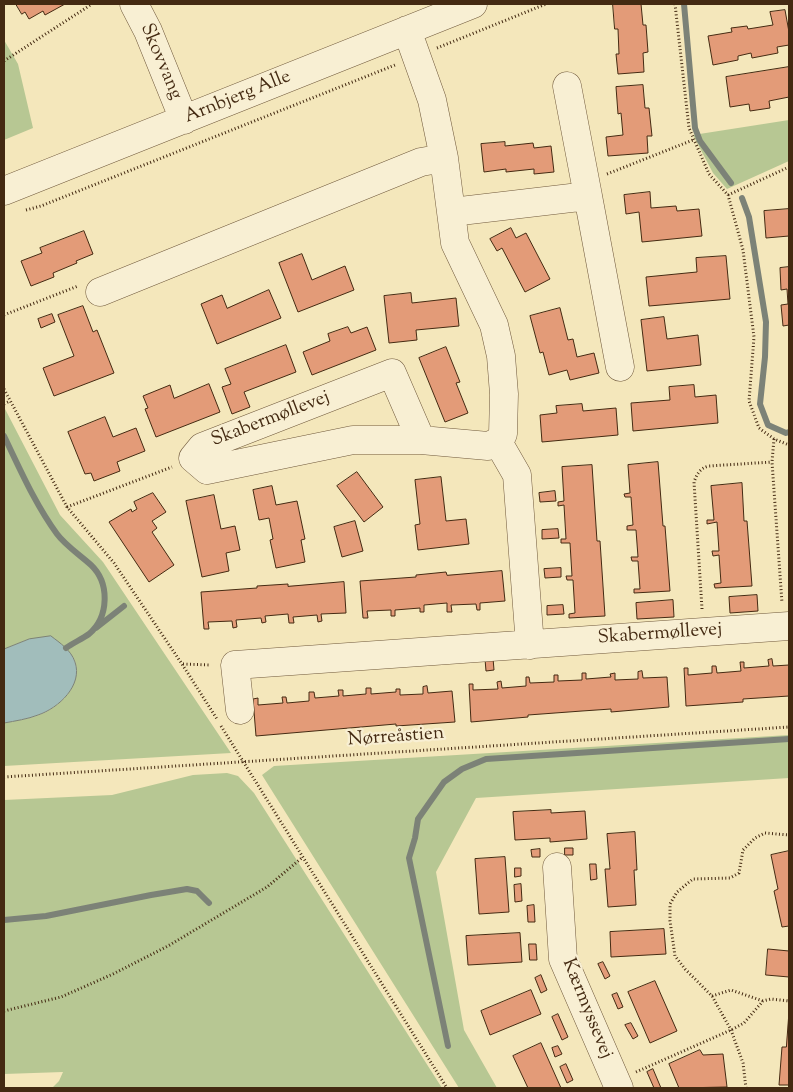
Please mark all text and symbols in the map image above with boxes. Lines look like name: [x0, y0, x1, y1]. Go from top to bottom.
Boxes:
street label: Skovvang: [134, 21, 186, 103]
street label: Arnbjerg Alle: [181, 66, 295, 130]
street label: Skabermøllevej: [209, 387, 333, 453]
street label: Skabermøllevej: [597, 619, 723, 651]
street label: Nørreåstien: [347, 723, 445, 753]
street label: Kærmyssevej: [556, 956, 616, 1062]

